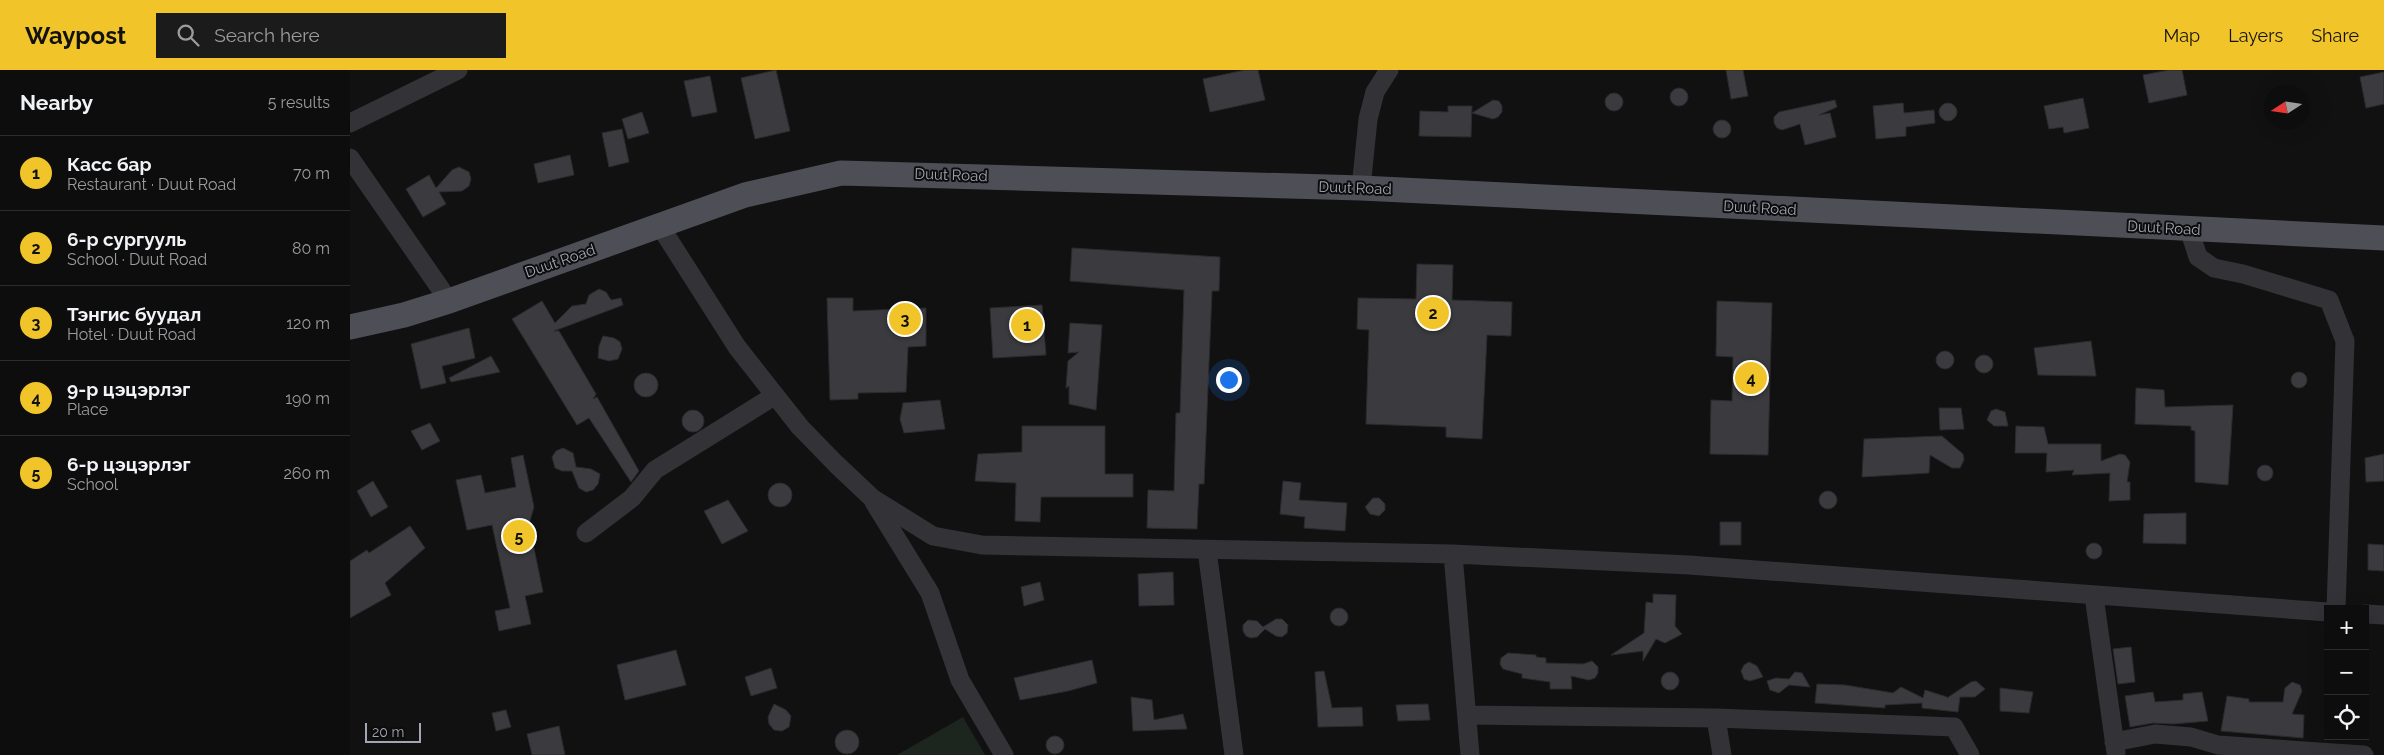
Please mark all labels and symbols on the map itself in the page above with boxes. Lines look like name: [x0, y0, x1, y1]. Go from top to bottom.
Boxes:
north arrow: [2264, 85, 2309, 130]
street label: Duut Road: [914, 165, 988, 185]
street label: Duut Road: [1318, 178, 1392, 198]
street label: Duut Road: [1723, 197, 1797, 219]
street label: Duut Road: [2127, 217, 2201, 239]
street label: Duut Road: [522, 241, 598, 281]
pin: 2: [1417, 294, 1449, 332]
pin: 3: [889, 300, 921, 338]
pin: 1: [1011, 306, 1043, 344]
pin: 4: [1735, 359, 1767, 397]
your location: [1216, 367, 1242, 393]
pin: 5: [503, 517, 535, 555]
scale bar: [365, 720, 421, 743]

